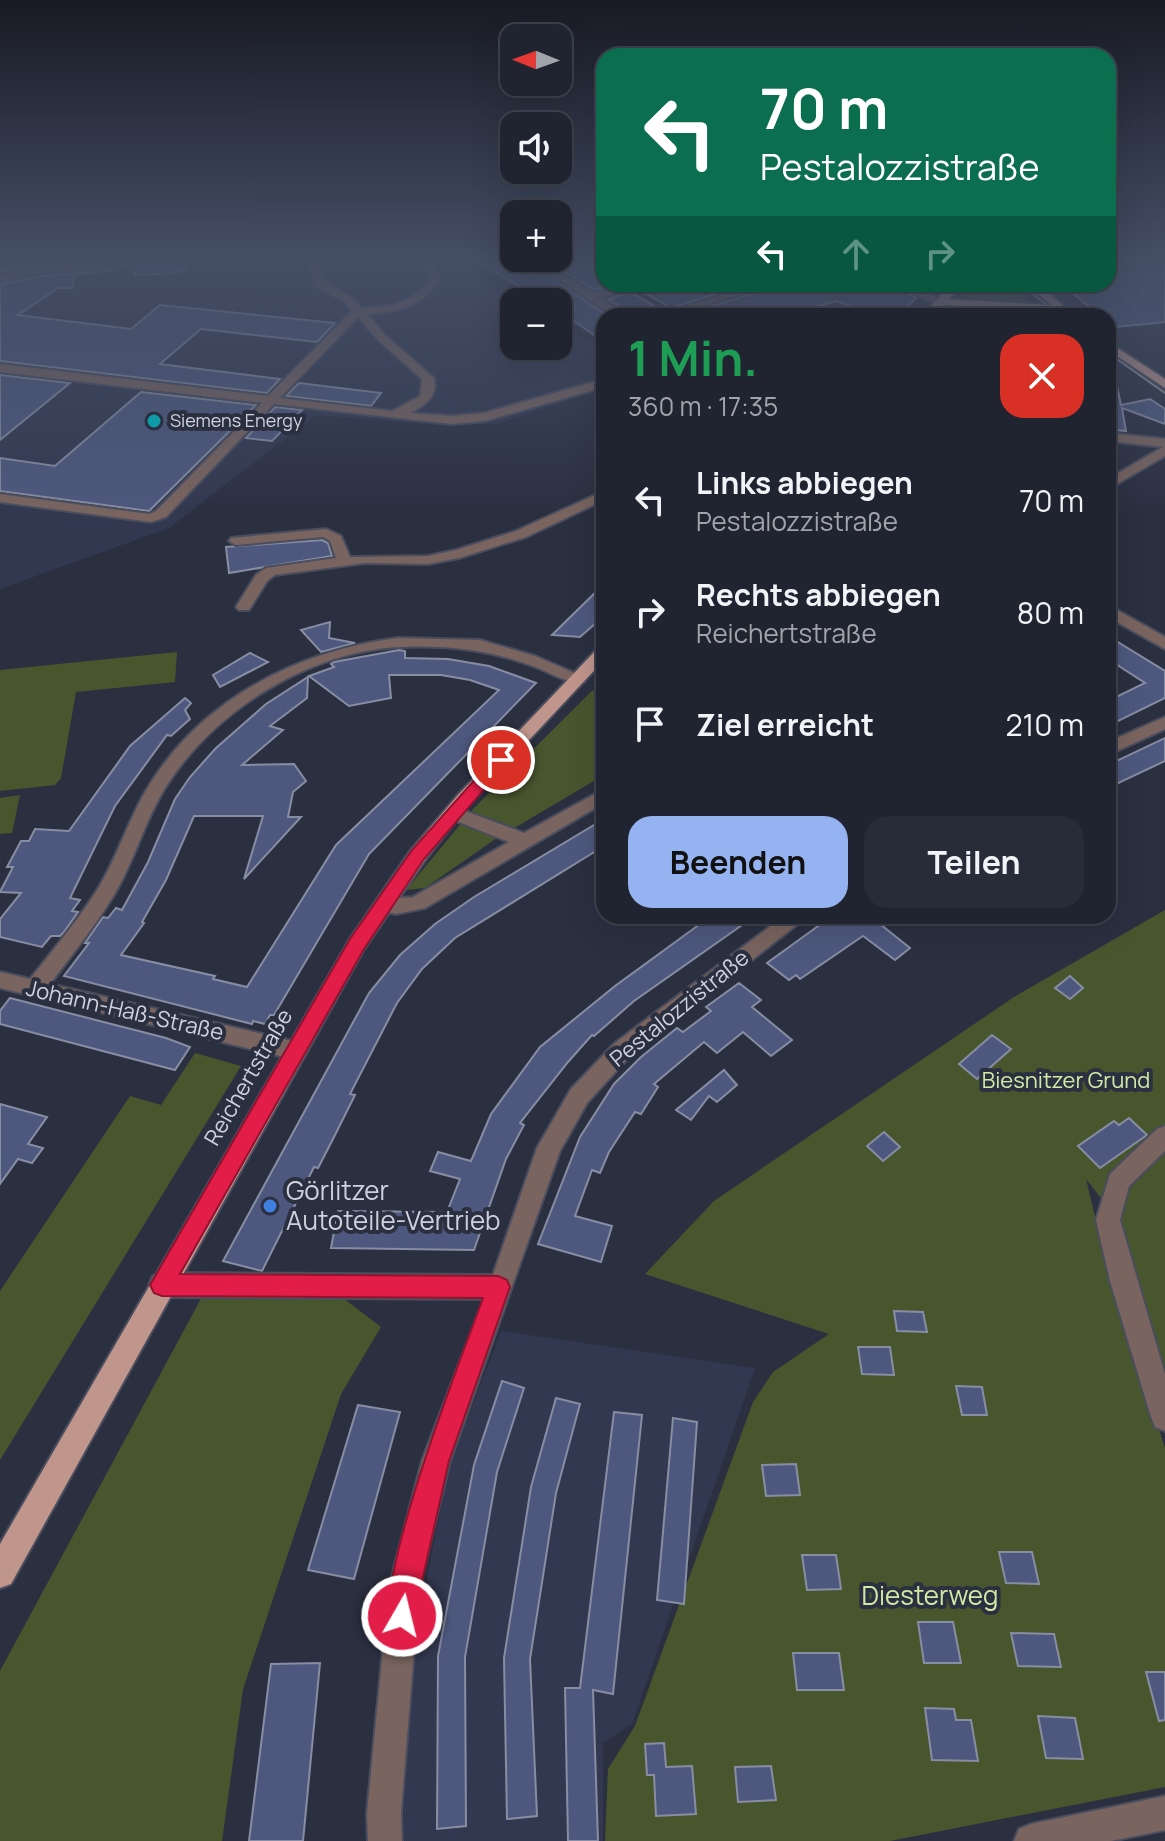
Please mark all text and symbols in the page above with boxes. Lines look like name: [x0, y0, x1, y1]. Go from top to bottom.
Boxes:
north arrow: [500, 24, 572, 96]
map controls: [500, 24, 572, 360]
text: 70 m: [760, 69, 888, 146]
icon: left: [628, 80, 732, 184]
button: sound: [500, 112, 572, 184]
text: Pestalozzistraße: [760, 142, 1040, 191]
button: +: [500, 200, 572, 272]
icon: left: [750, 232, 794, 276]
icon: ahead: [834, 232, 878, 276]
icon: right: [918, 232, 962, 276]
button: −: [500, 288, 572, 360]
text: 1 Min.: [628, 325, 758, 390]
button: close: [1000, 334, 1084, 418]
text: 360 m · 17:35: [628, 388, 778, 424]
place label: Siemens Energy: [170, 408, 303, 432]
marker: Siemens Energy: [145, 412, 163, 430]
text: Links abbiegen: [696, 462, 913, 503]
icon: left: [628, 478, 672, 522]
text: 70 m: [1019, 480, 1084, 521]
text: Pestalozzistraße: [696, 503, 898, 539]
text: Rechts abbiegen: [696, 574, 941, 615]
icon: right: [628, 590, 672, 634]
text: 80 m: [1017, 592, 1084, 633]
text: Reichertstraße: [696, 615, 877, 651]
icon: arrive: [628, 702, 672, 746]
text: Ziel erreicht: [696, 704, 874, 745]
text: 210 m: [1005, 704, 1084, 745]
pin: [467, 726, 535, 794]
icon: arrive: [479, 738, 523, 782]
button: Beenden: [628, 816, 848, 908]
button: Teilen: [864, 816, 1084, 908]
street label: Pestalozzistraße: [603, 942, 755, 1073]
street label: Johann-Haß-Straße: [23, 973, 227, 1047]
street label: Reichertstraße: [197, 1003, 299, 1151]
park label: Biesnitzer Grund: [982, 1065, 1150, 1095]
place label: Görlitzer Autoteile-Vertrieb: [286, 1172, 501, 1238]
marker: Görlitzer Autoteile-Vertrieb: [261, 1197, 279, 1215]
position arrow: [360, 1574, 444, 1658]
park label: Diesterweg: [862, 1577, 998, 1613]

